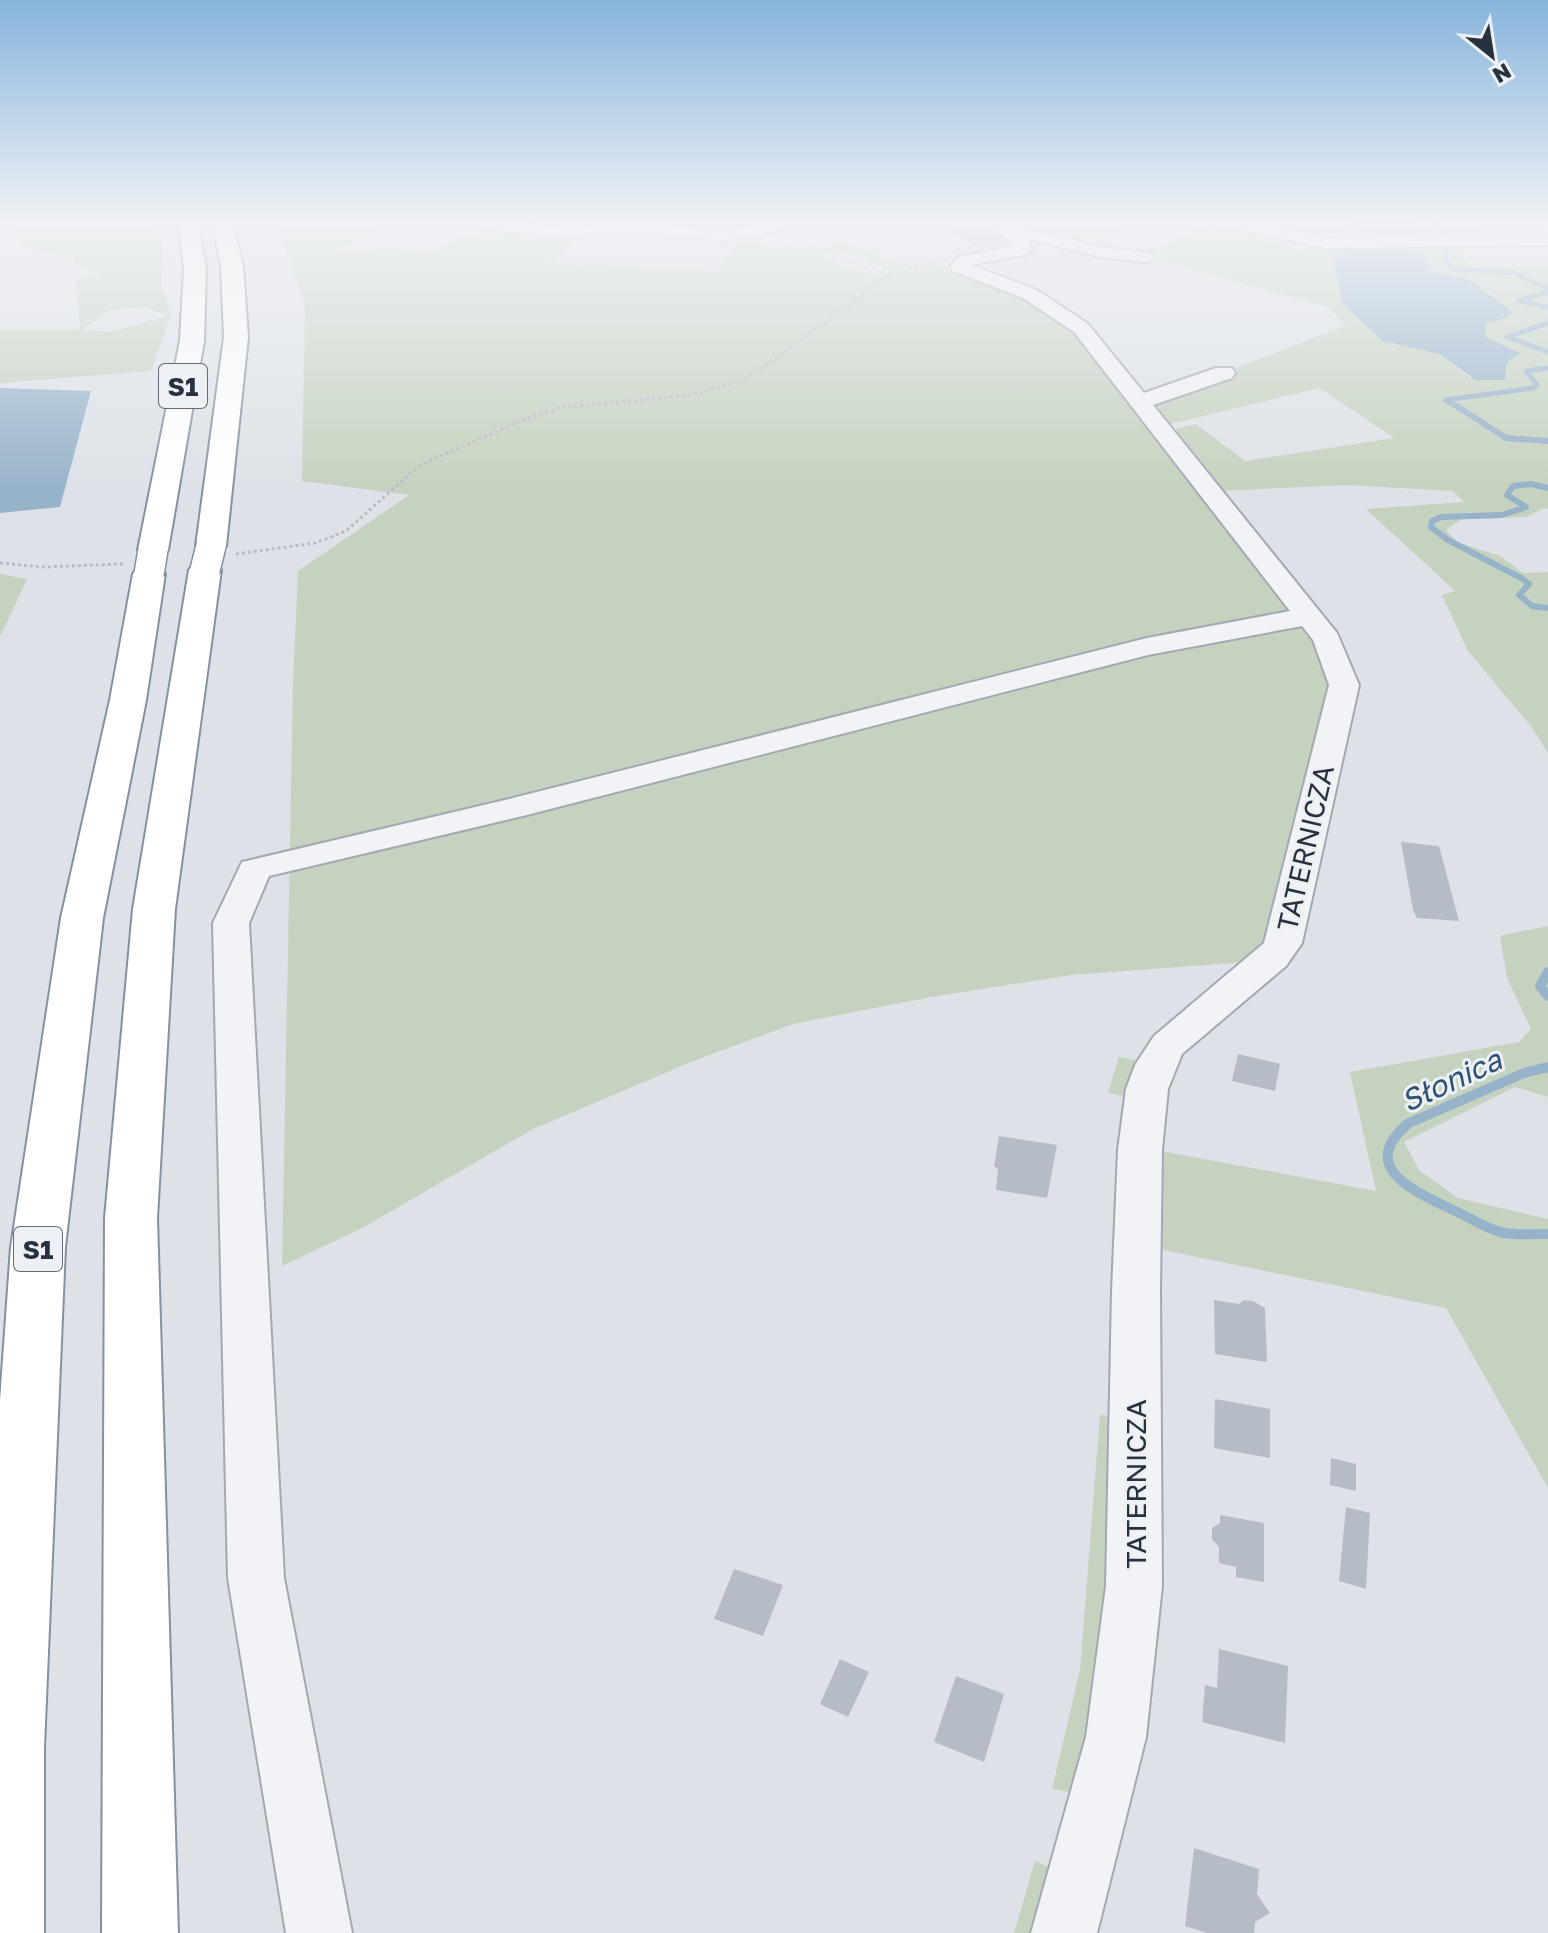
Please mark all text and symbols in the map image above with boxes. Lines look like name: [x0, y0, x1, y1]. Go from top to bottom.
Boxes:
north arrow: [1452, 16, 1532, 96]
text: N: [1488, 58, 1516, 90]
road number: S1: [159, 364, 207, 408]
street label: TATERNICZA: [1270, 761, 1340, 934]
water label: Słonica: [1395, 1041, 1508, 1119]
road number: S1: [14, 1227, 62, 1271]
street label: TATERNICZA: [1119, 1399, 1152, 1569]

